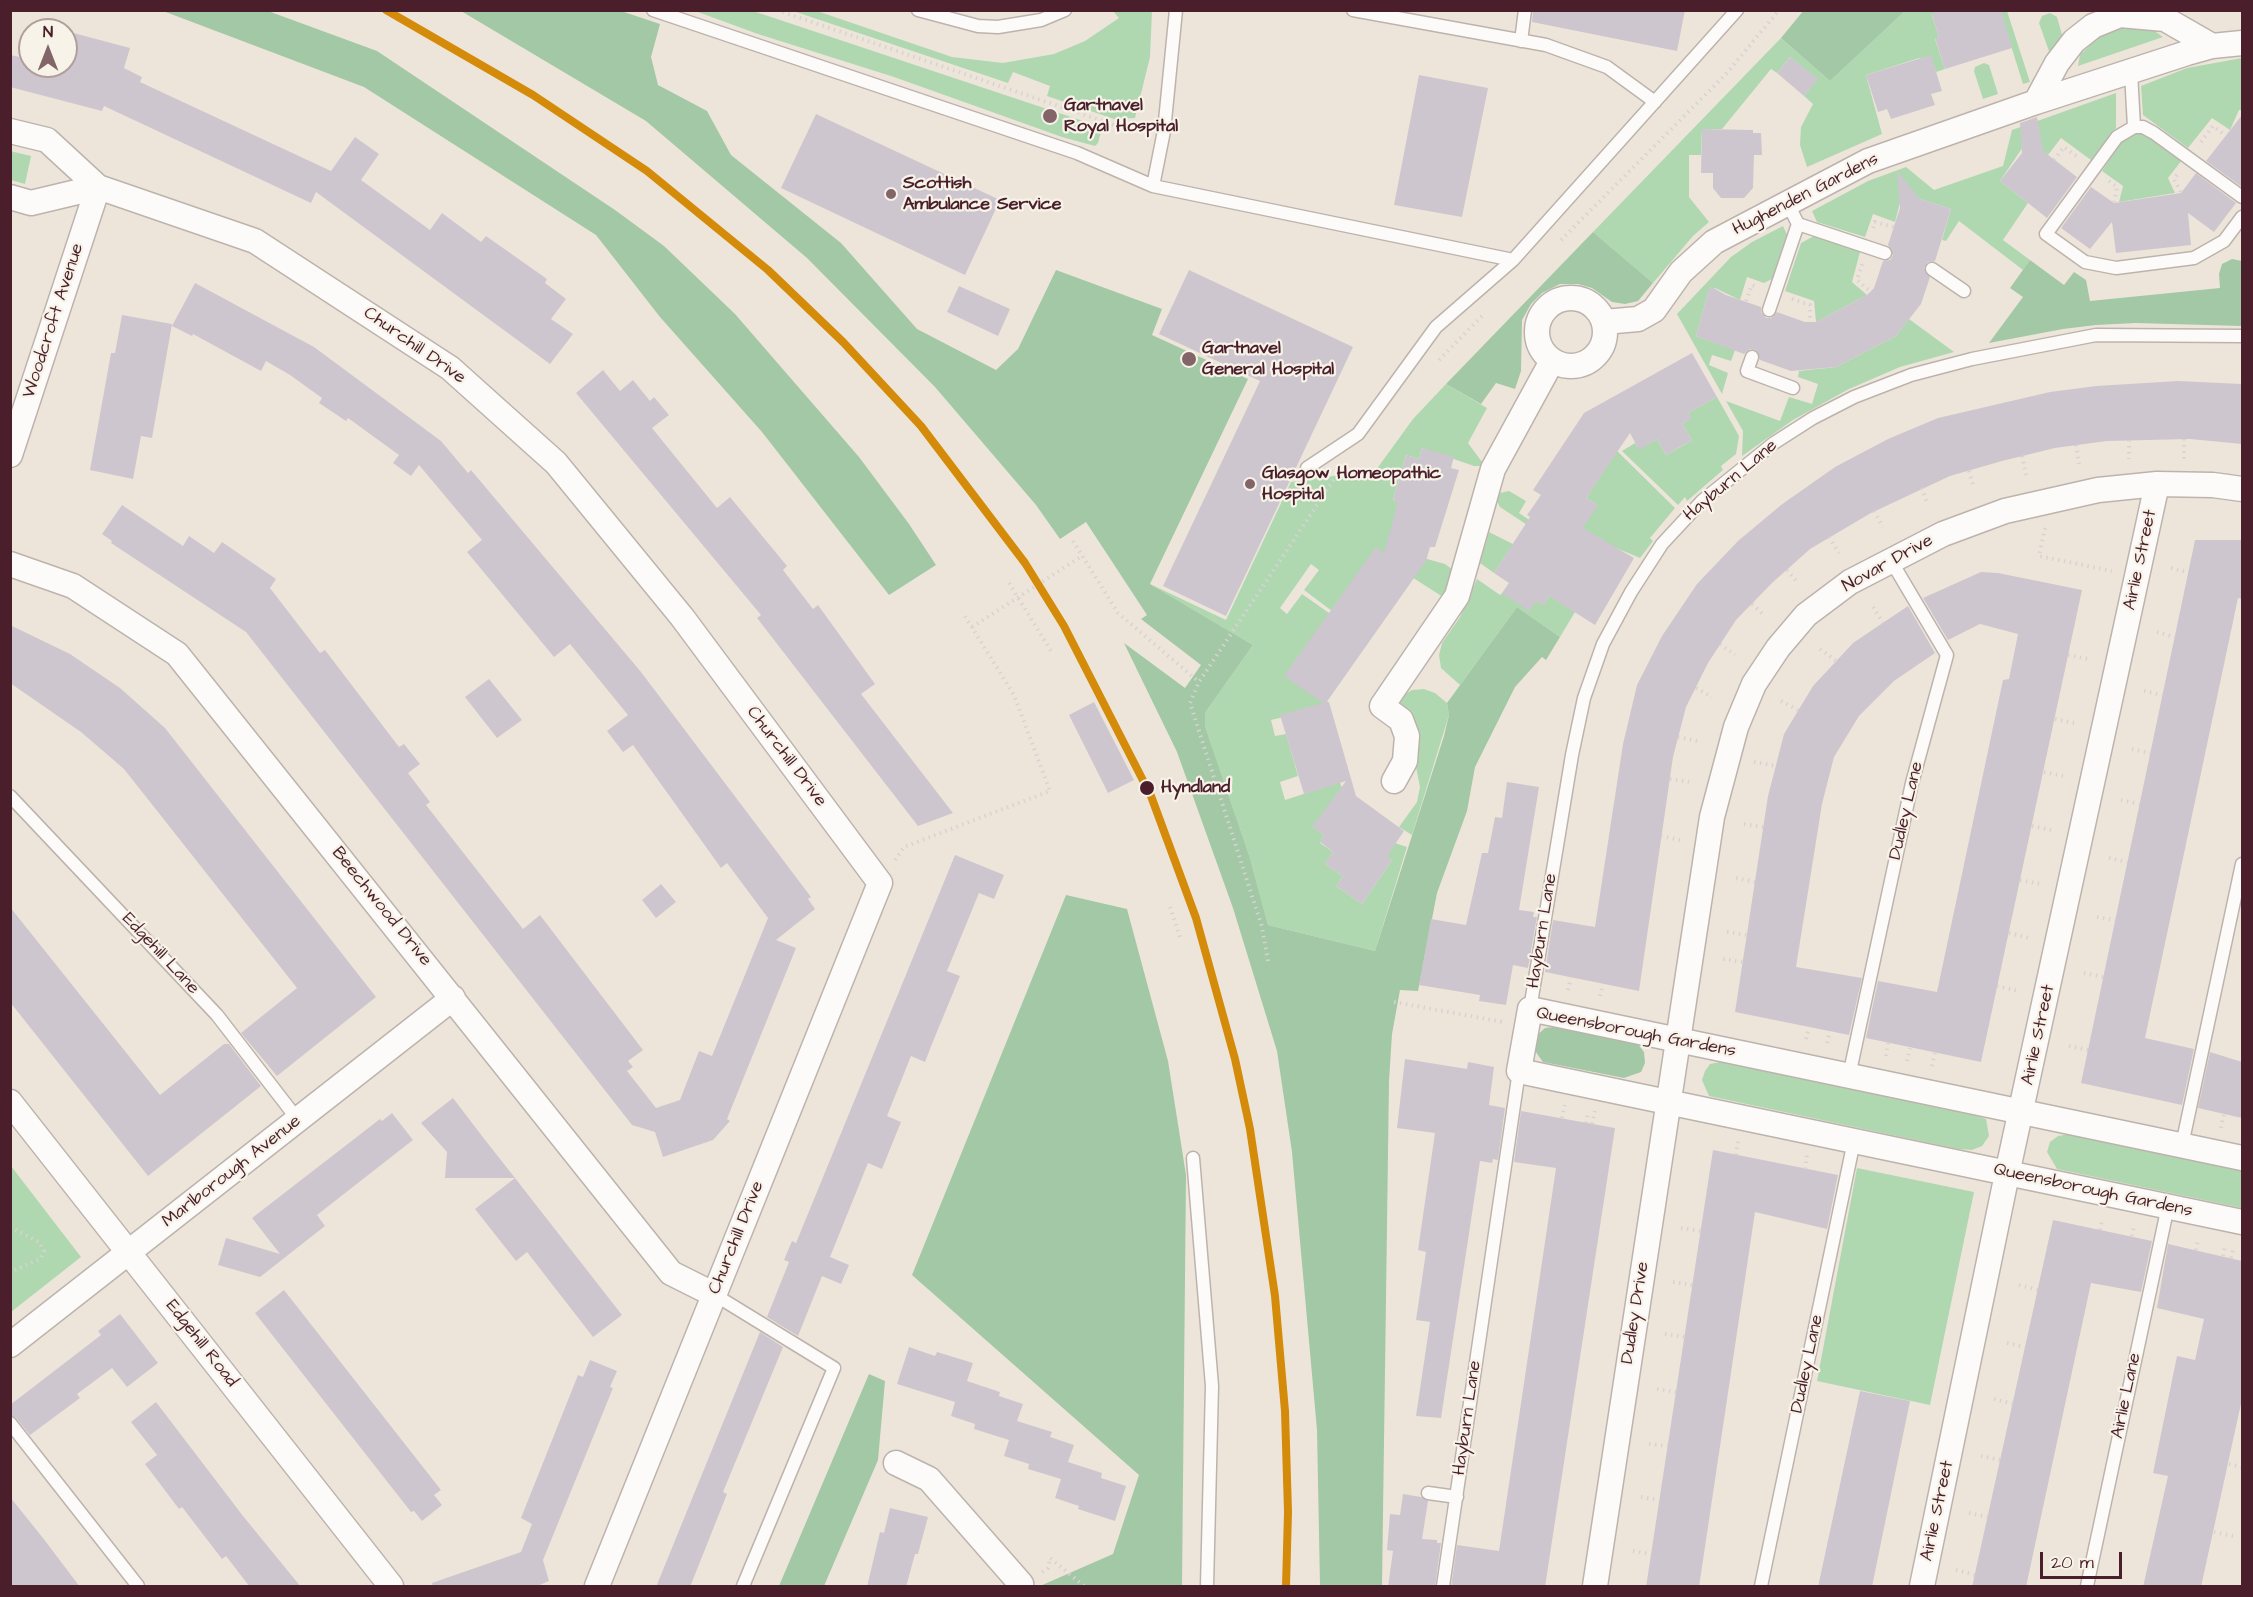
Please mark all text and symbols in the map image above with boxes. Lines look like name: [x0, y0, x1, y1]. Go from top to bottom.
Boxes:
north arrow: [18, 18, 78, 78]
text: N: [43, 21, 53, 43]
place label: Gartnavel Royal Hospital: [1064, 95, 1178, 138]
marker: Gartnavel Royal Hospital: [1041, 107, 1059, 125]
street label: Hughenden Gardens: [1730, 149, 1882, 241]
place label: Scottish Ambulance Service: [903, 173, 1062, 216]
marker: Scottish Ambulance Service: [884, 187, 898, 201]
street label: Woodcroft Avenue: [19, 241, 89, 401]
street label: Churchill Drive: [359, 303, 469, 389]
place label: Gartnavel General Hospital: [1202, 338, 1334, 380]
marker: Gartnavel General Hospital: [1180, 350, 1198, 368]
street label: Hayburn Lane: [1680, 436, 1782, 526]
place label: Glasgow Homeopathic Hospital: [1262, 463, 1441, 506]
marker: Glasgow Homeopathic Hospital: [1243, 477, 1257, 491]
street label: Airlie Street: [2120, 508, 2162, 612]
street label: Novar Drive: [1839, 530, 1937, 598]
street label: Churchill Drive: [741, 703, 831, 811]
street label: Dudley Lane: [1885, 760, 1929, 862]
place label: Hyndland: [1161, 777, 1230, 799]
marker: Hyndland: [1138, 779, 1156, 797]
street label: Beechwood Drive: [326, 843, 436, 971]
street label: Hayburn Lane: [1523, 872, 1563, 990]
street label: Edgehill Lane: [117, 909, 203, 999]
street label: Airlie Street: [2018, 983, 2060, 1087]
street label: Queensborough Gardens: [1534, 1003, 1738, 1063]
street label: Marlborough Avenue: [158, 1111, 306, 1233]
street label: Queensborough Gardens: [1992, 1159, 2194, 1223]
street label: Churchill Drive: [705, 1178, 769, 1298]
street label: Dudley Drive: [1617, 1260, 1655, 1366]
street label: Edgehill Road: [160, 1296, 242, 1392]
street label: Dudley Lane: [1787, 1313, 1829, 1415]
street label: Airlie Lane: [2107, 1351, 2147, 1441]
street label: Hayburn Lane: [1449, 1359, 1487, 1477]
street label: Airlie Street: [1917, 1459, 1959, 1563]
scale bar: [2043, 1540, 2126, 1578]
text: 20 m: [2051, 1550, 2094, 1575]

